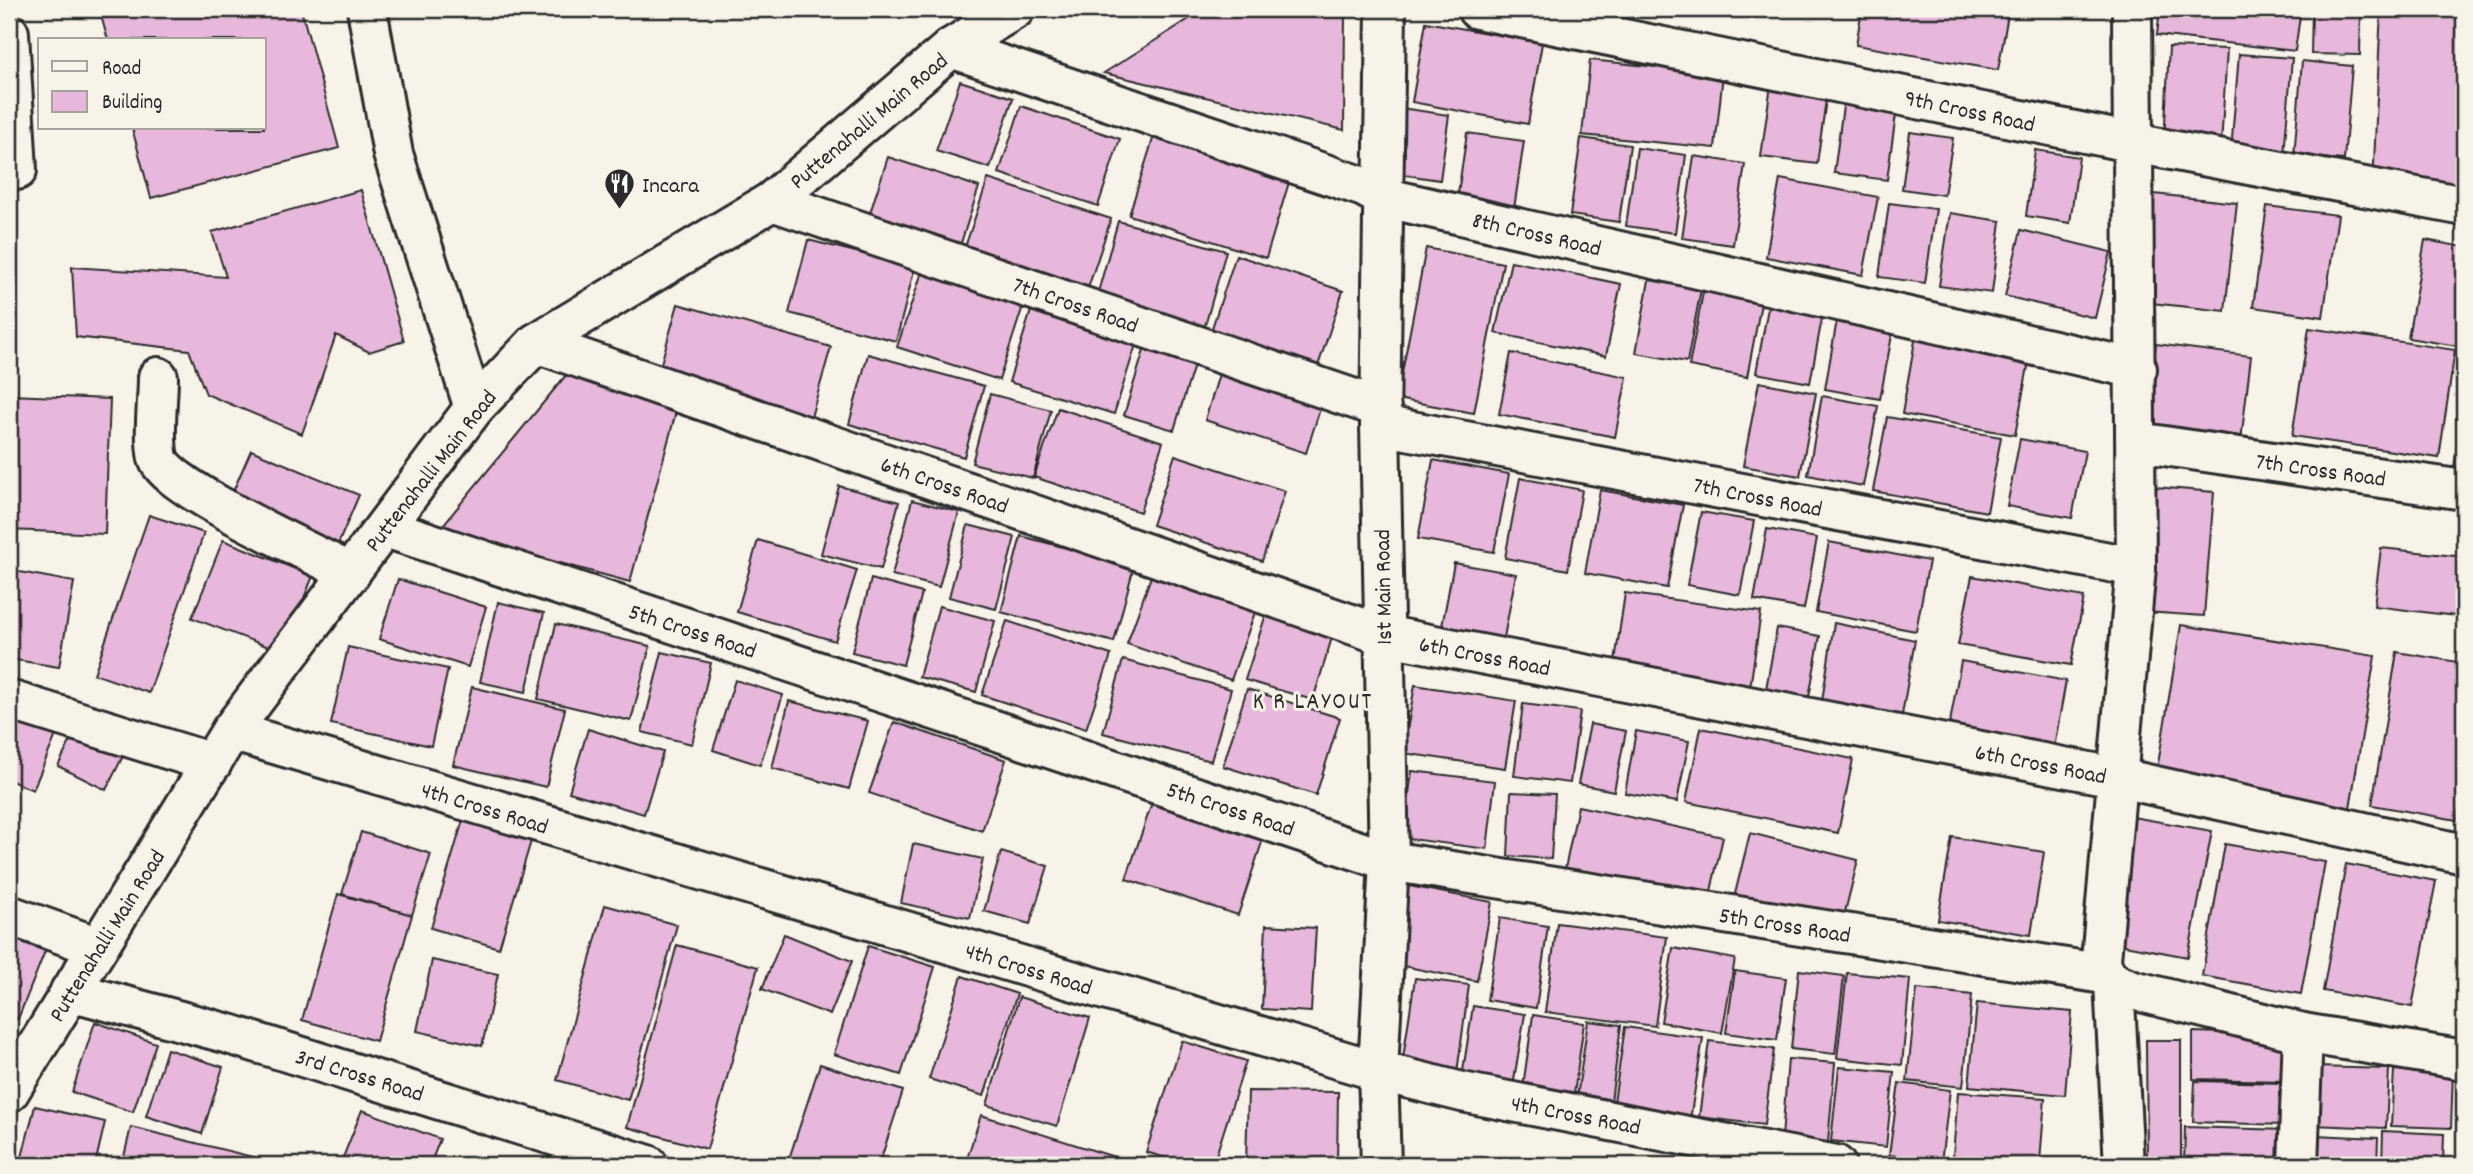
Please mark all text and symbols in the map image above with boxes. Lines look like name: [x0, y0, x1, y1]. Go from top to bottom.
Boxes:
legend: [38, 38, 266, 130]
street label: Puttenahalli Main Road: [784, 46, 957, 199]
text: Road: [102, 55, 141, 85]
street label: 9th Cross Road: [1901, 83, 2038, 143]
text: Building: [102, 89, 162, 119]
restaurant icon: Incara: [602, 167, 636, 211]
place label: Incara: [642, 171, 700, 204]
street label: 8th Cross Road: [1469, 206, 1604, 267]
street label: 7th Cross Road: [1008, 270, 1142, 344]
street label: Puttenahalli Main Road: [359, 384, 507, 560]
street label: 7th Cross Road: [2253, 447, 2388, 498]
street label: 6th Cross Road: [875, 450, 1012, 525]
street label: 7th Cross Road: [1690, 471, 1825, 528]
street label: 1st Main Road: [1368, 529, 1403, 645]
street label: 5th Cross Road: [624, 597, 760, 670]
street label: 6th Cross Road: [1416, 630, 1553, 687]
district label: K R LAYOUT: [1253, 686, 1373, 720]
street label: 6th Cross Road: [1972, 738, 2109, 795]
street label: 4th Cross Road: [416, 775, 552, 845]
street label: 5th Cross Road: [1162, 775, 1298, 848]
street label: Puttenahalli Main Road: [43, 844, 175, 1030]
street label: 5th Cross Road: [1716, 901, 1853, 954]
street label: 4th Cross Road: [960, 936, 1096, 1006]
street label: 3rd Cross Road: [291, 1042, 427, 1113]
street label: 4th Cross Road: [1508, 1089, 1643, 1146]

